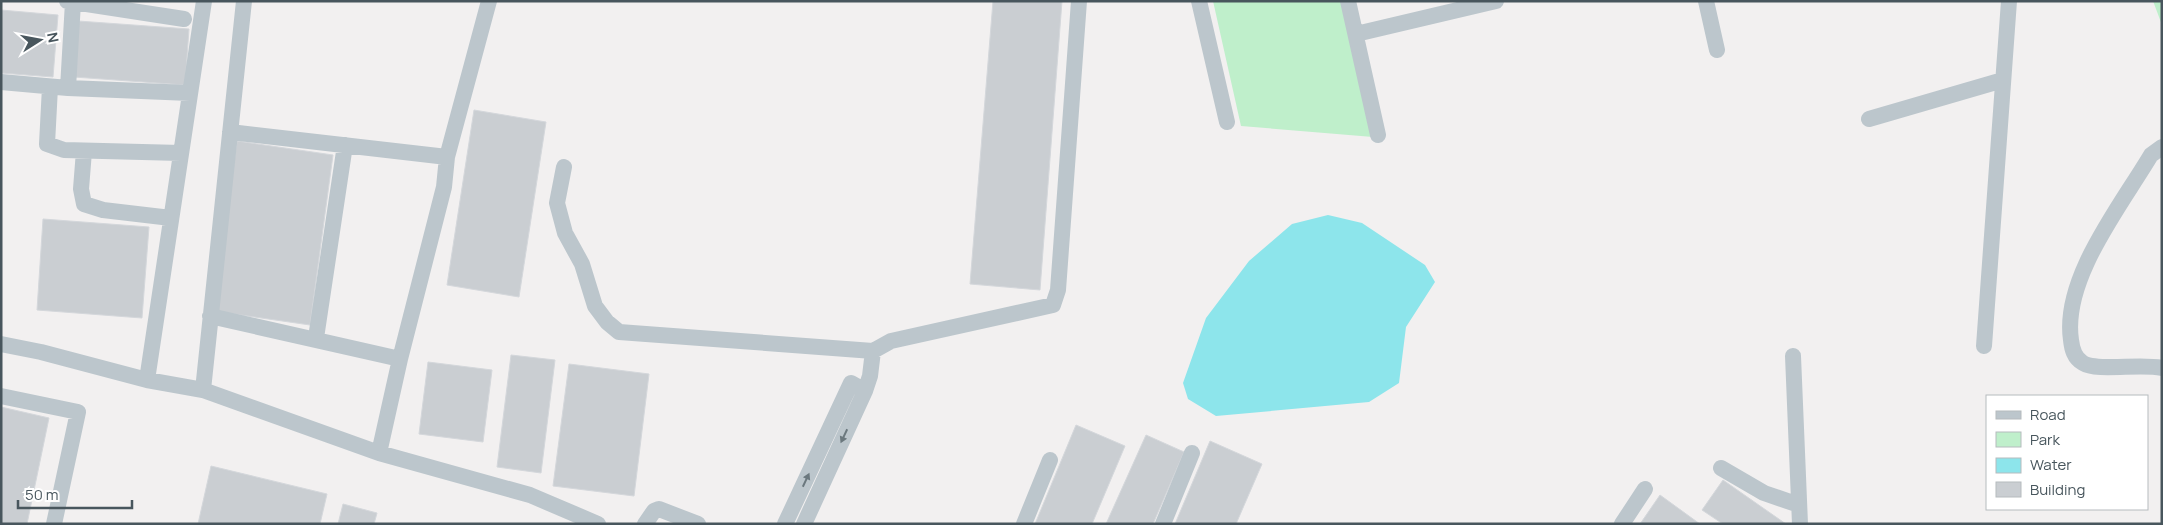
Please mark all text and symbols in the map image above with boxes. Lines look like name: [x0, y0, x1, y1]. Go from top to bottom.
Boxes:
north arrow: [15, 15, 65, 65]
text: N: [43, 31, 64, 44]
legend: [1986, 395, 2148, 510]
text: Road: [2030, 404, 2066, 425]
one-way arrow: [840, 429, 848, 443]
text: Park: [2030, 429, 2060, 450]
text: Water: [2030, 454, 2072, 475]
one-way arrow: [802, 473, 810, 487]
scale bar: [18, 478, 131, 510]
text: Building: [2030, 479, 2085, 500]
text: 50 m: [25, 484, 59, 505]

